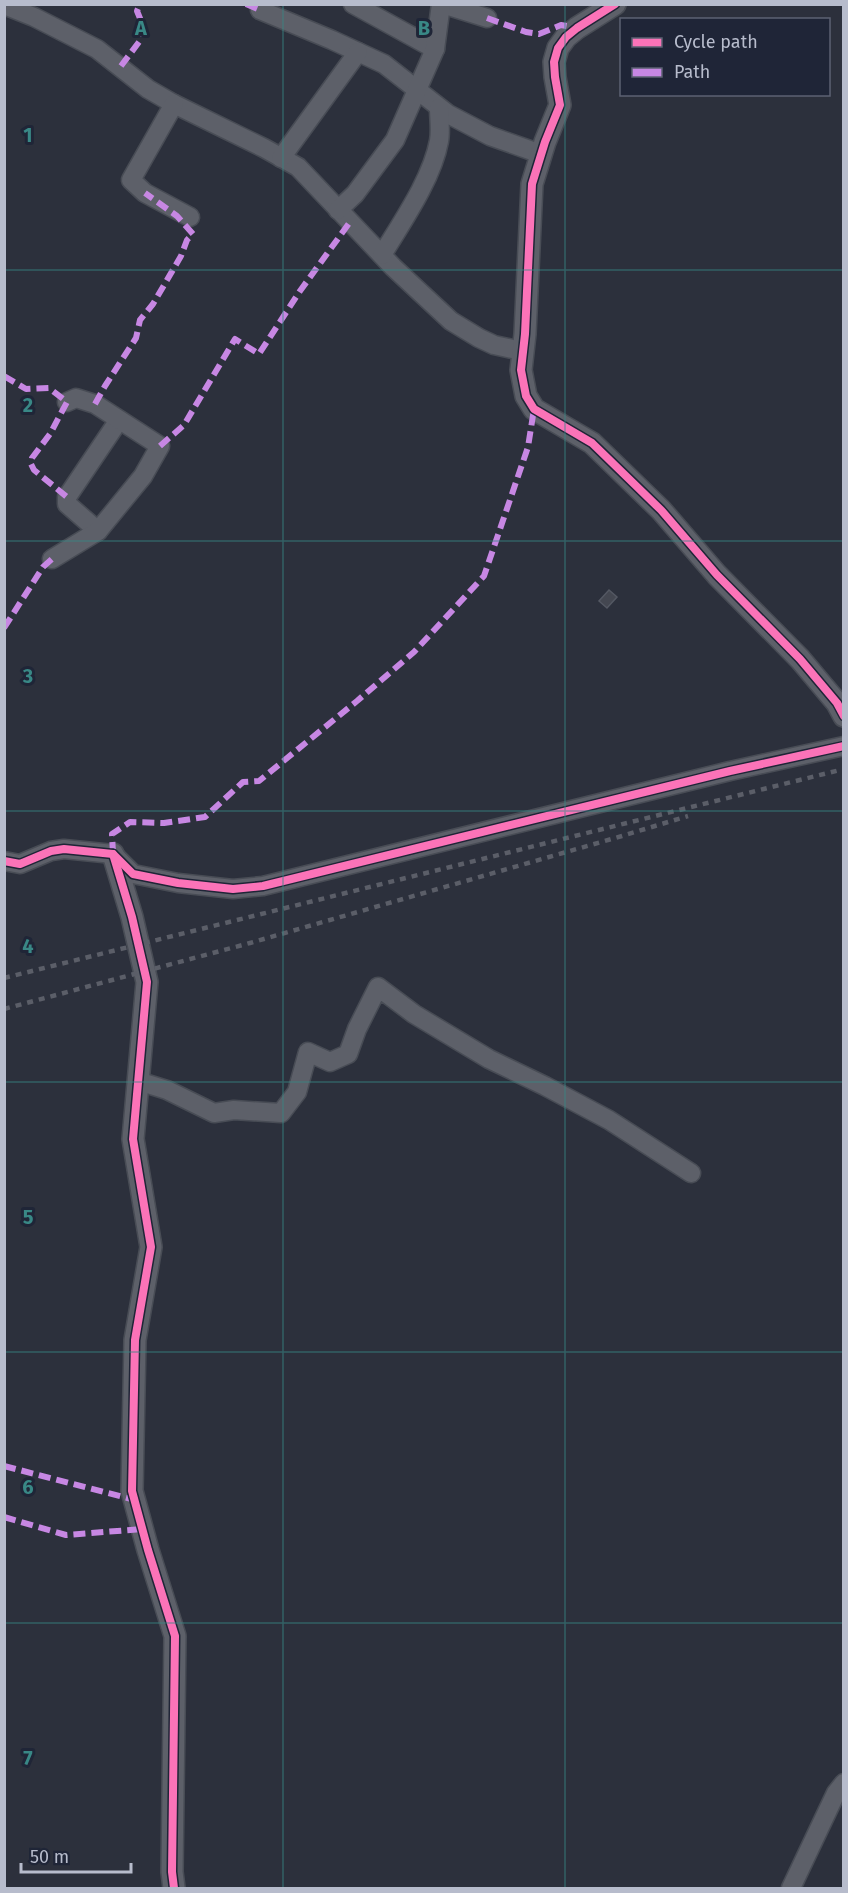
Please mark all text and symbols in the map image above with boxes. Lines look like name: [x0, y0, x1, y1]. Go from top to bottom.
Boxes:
text: A: [134, 16, 148, 40]
text: B: [418, 16, 430, 40]
legend: [620, 18, 830, 96]
text: Cycle path: [674, 31, 758, 53]
text: Path: [674, 61, 710, 83]
text: 1: [23, 123, 33, 147]
text: 2: [23, 393, 33, 417]
text: 3: [22, 664, 33, 688]
text: 4: [22, 934, 34, 958]
text: 5: [23, 1205, 34, 1229]
text: 6: [22, 1475, 34, 1499]
text: 7: [23, 1746, 33, 1770]
scale bar: [21, 1836, 130, 1874]
text: 50 m: [30, 1846, 69, 1868]

